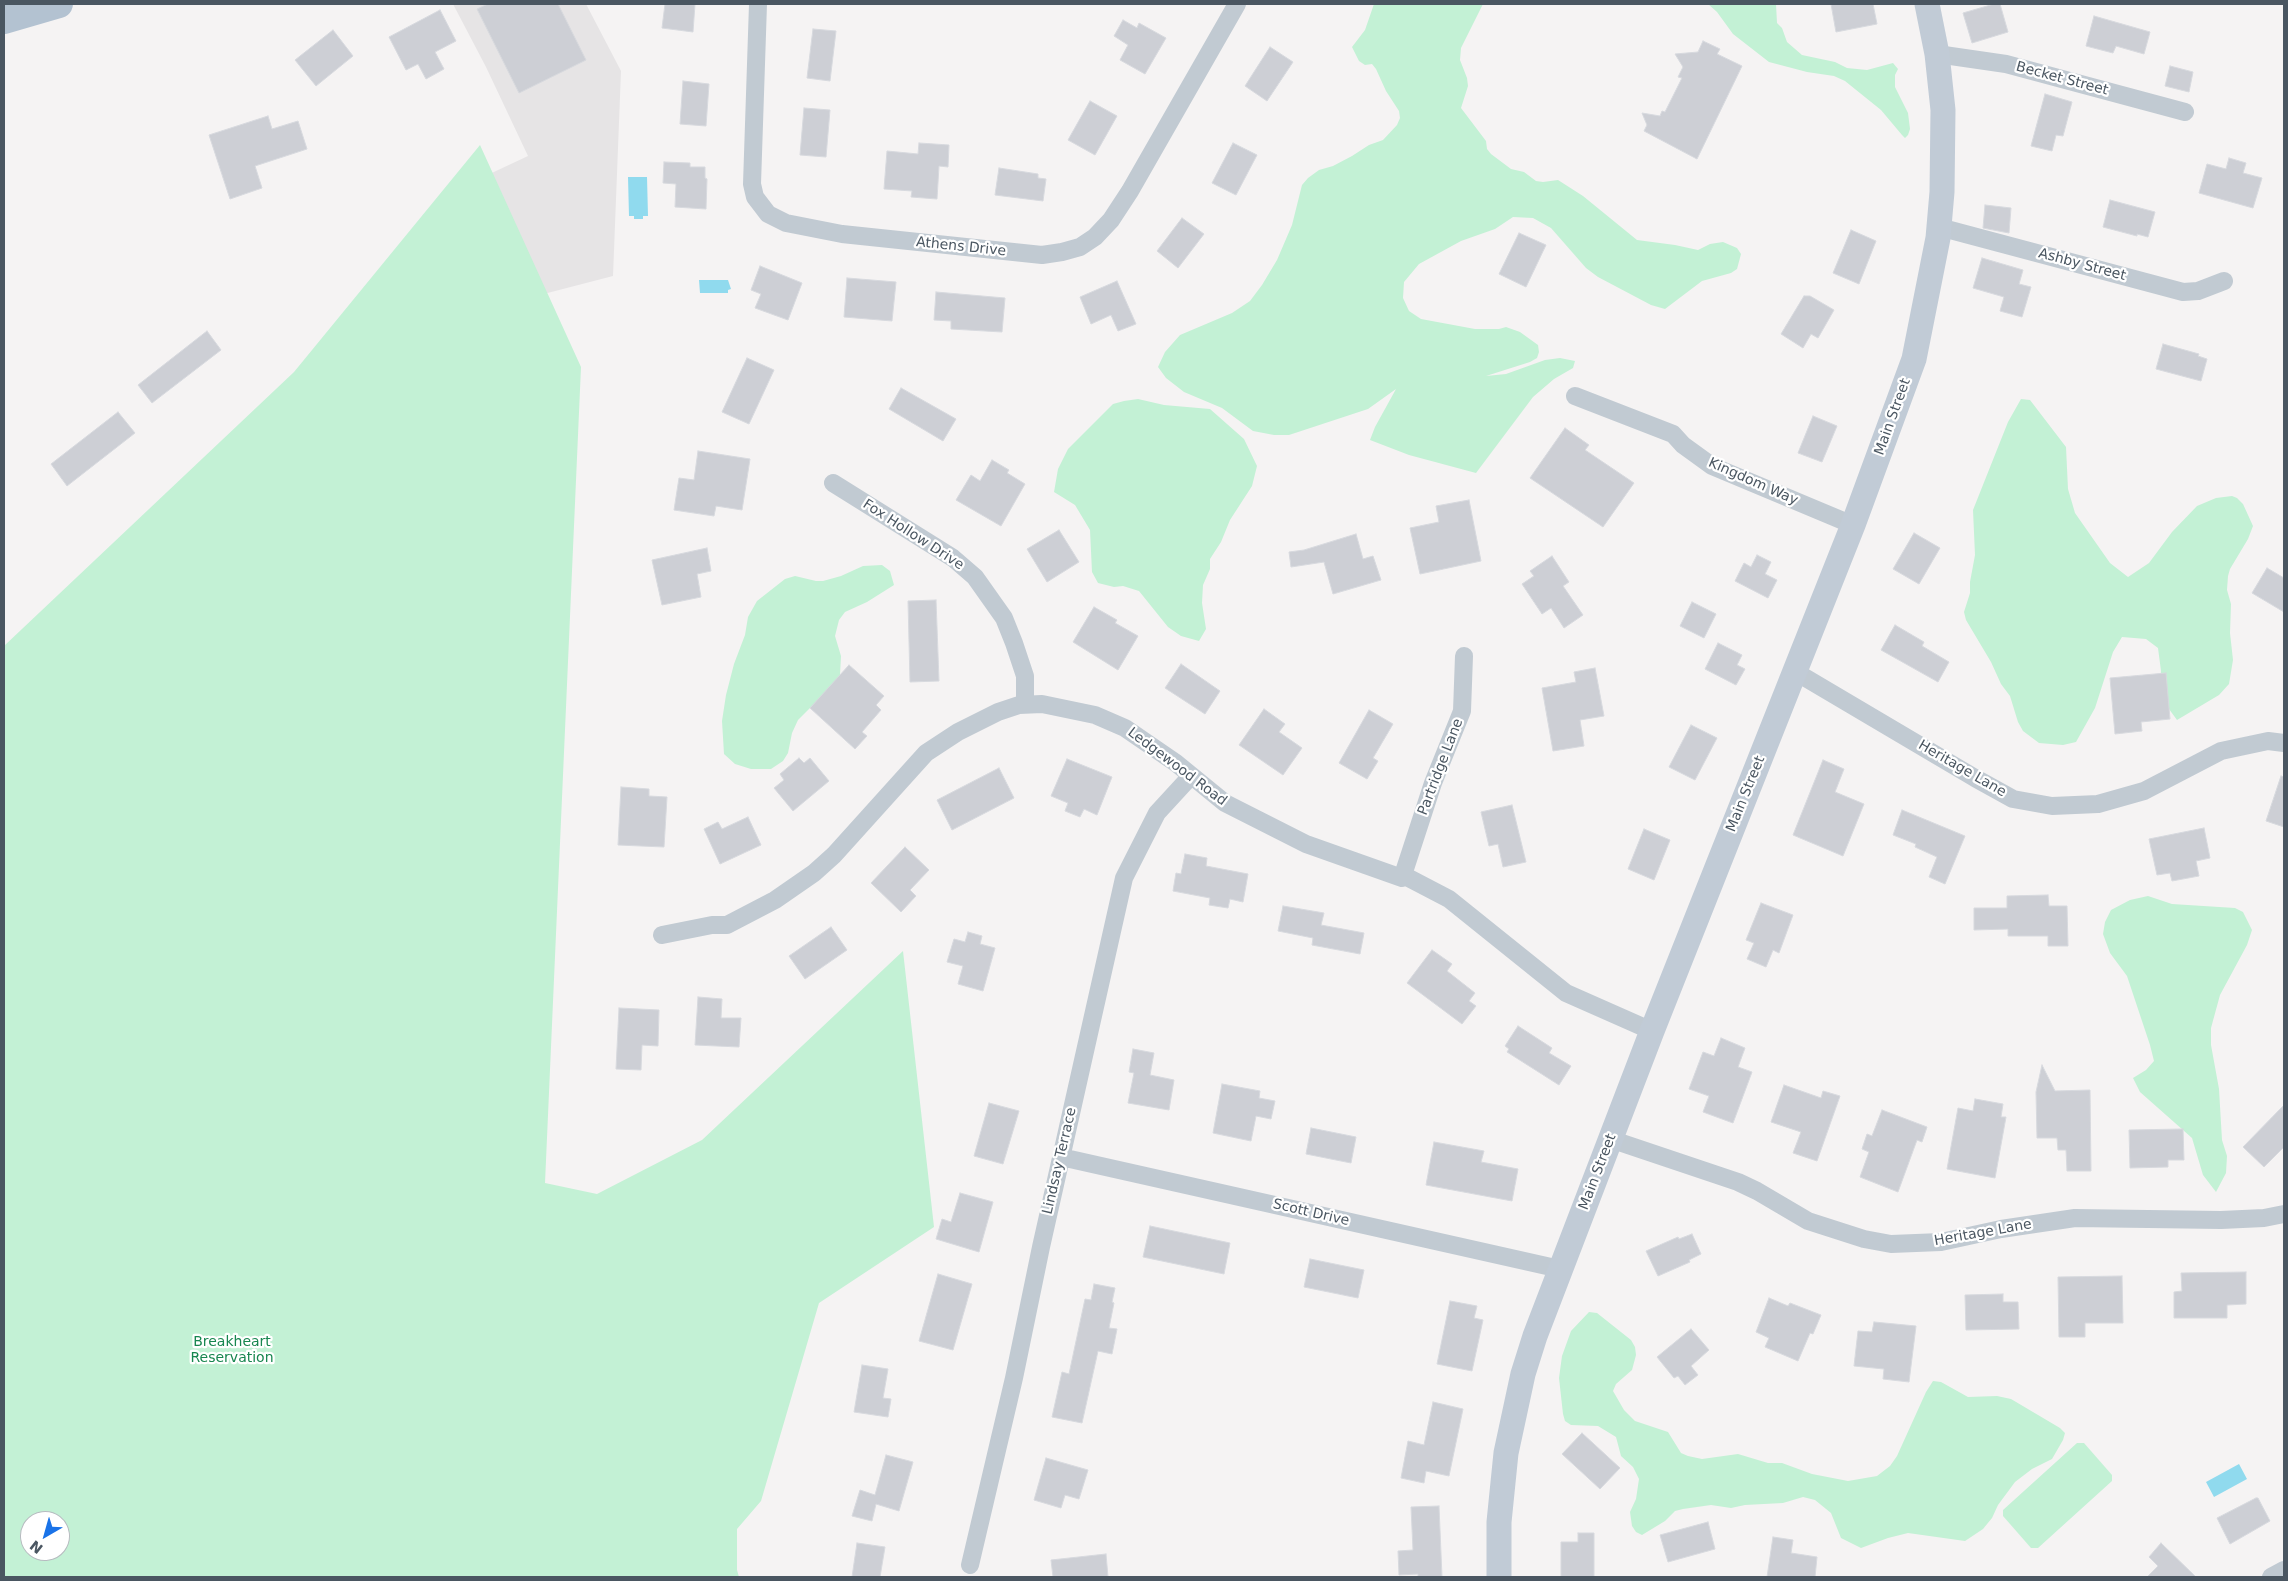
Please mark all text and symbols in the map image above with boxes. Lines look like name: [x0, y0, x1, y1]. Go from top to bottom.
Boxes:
street label: Becket Street: [2014, 59, 2110, 99]
street label: Athens Drive: [915, 234, 1007, 260]
street label: Ashby Street: [2036, 245, 2128, 285]
street label: Main Street: [1871, 376, 1915, 458]
street label: Kingdom Way: [1706, 455, 1800, 509]
street label: Fox Hollow Drive: [859, 496, 967, 574]
street label: Partridge Lane: [1415, 716, 1467, 818]
street label: Ledgewood Road: [1124, 724, 1230, 810]
street label: Heritage Lane: [1915, 737, 2009, 801]
street label: Main Street: [1723, 754, 1769, 834]
street label: Lindsay Terrace: [1040, 1106, 1080, 1216]
street label: Main Street: [1576, 1131, 1620, 1213]
street label: Scott Drive: [1271, 1196, 1351, 1230]
street label: Heritage Lane: [1933, 1216, 2033, 1250]
park label: Breakheart Reservation: [190, 1334, 274, 1366]
north arrow: [20, 1511, 70, 1561]
text: N: [27, 1537, 46, 1557]

